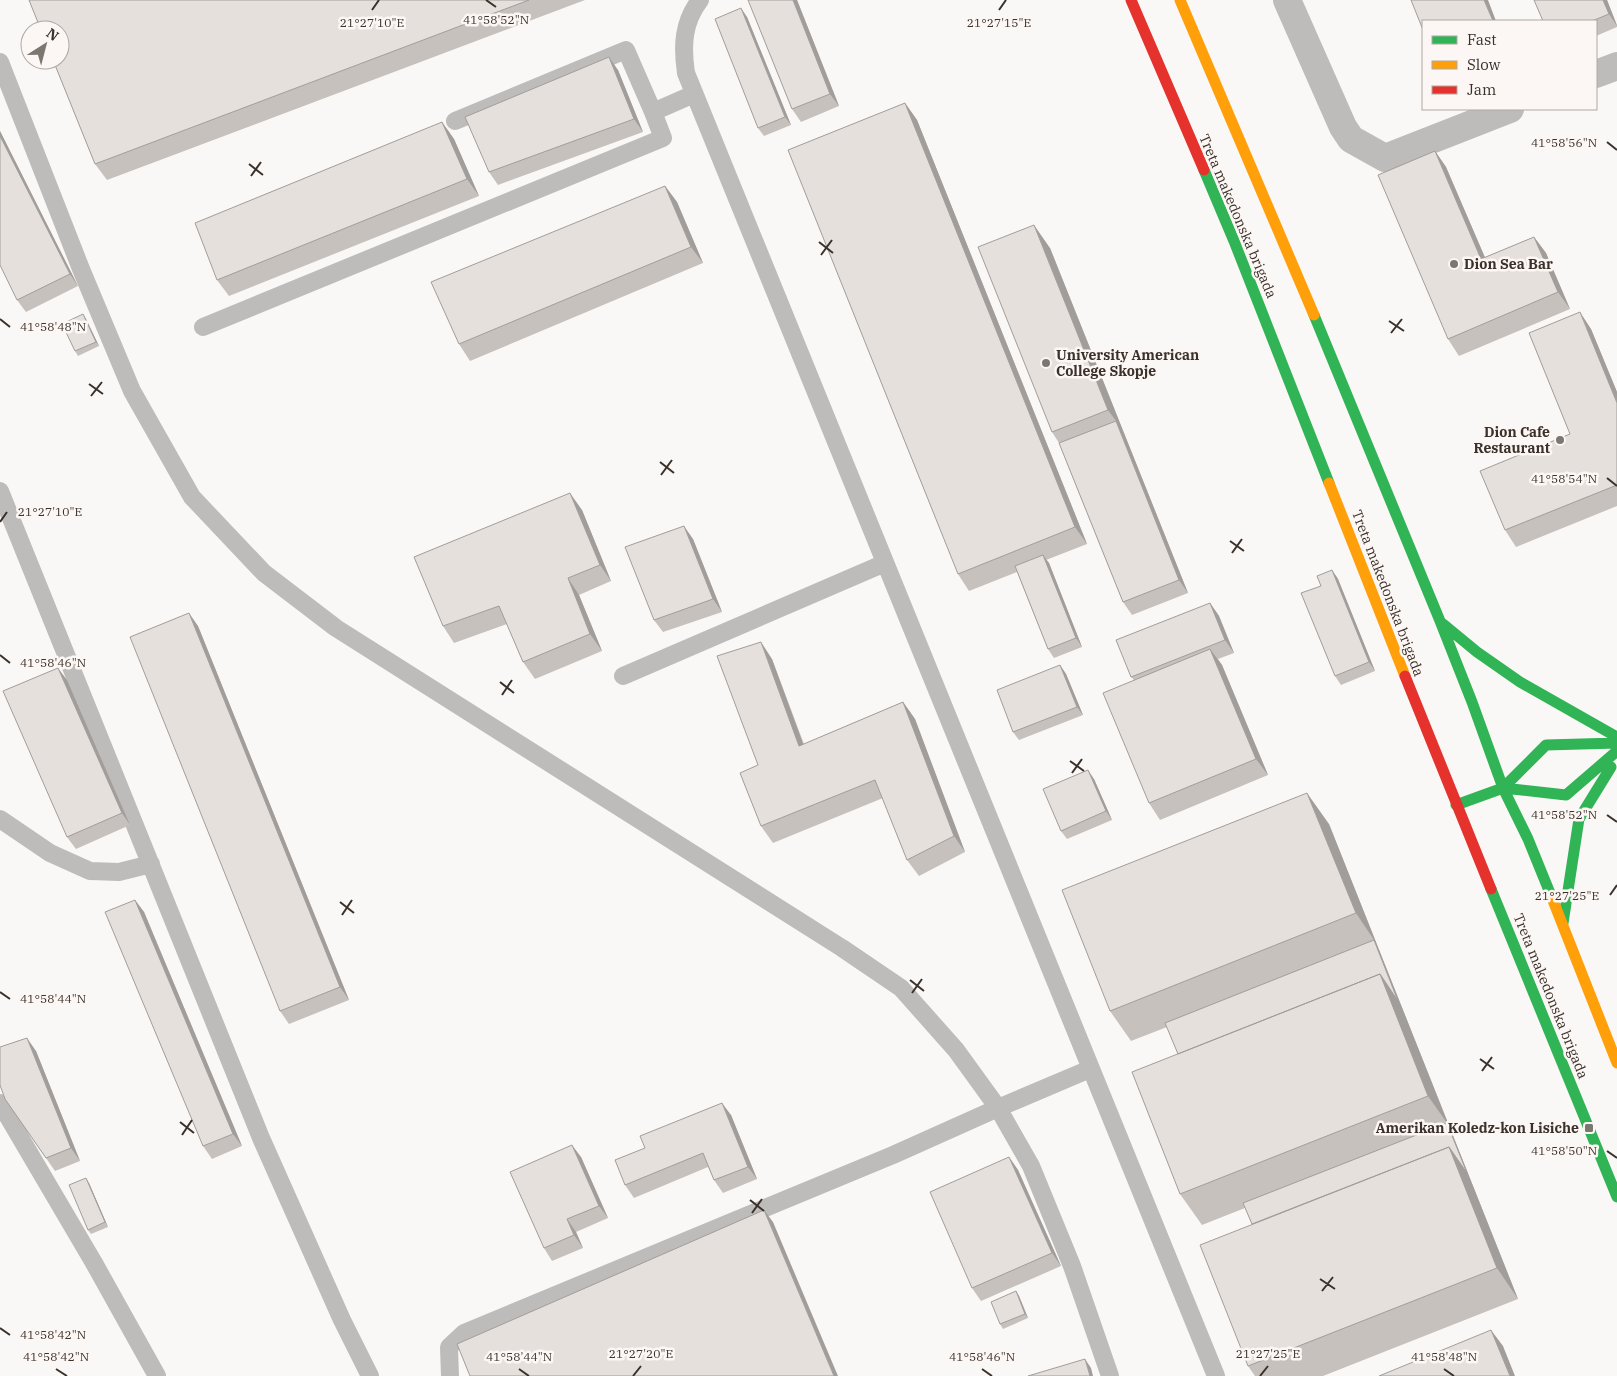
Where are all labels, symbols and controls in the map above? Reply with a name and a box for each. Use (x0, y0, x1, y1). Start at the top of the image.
text: 41°58'52"N (463, 12, 529, 27)
text: 21°27'10"E (340, 15, 404, 30)
text: 21°27'15"E (967, 15, 1031, 30)
north arrow (20, 20, 70, 70)
legend (1422, 20, 1597, 110)
text: N (43, 24, 62, 45)
text: Fast (1467, 30, 1497, 49)
text: Slow (1467, 55, 1501, 74)
text: Jam (1467, 80, 1496, 99)
street label: Treta makedonska brigada (1195, 131, 1281, 301)
text: 41°58'56"N (1531, 135, 1597, 150)
place label: Dion Sea Bar (1464, 255, 1553, 273)
marker: Dion Sea Bar (1448, 258, 1460, 270)
text: 41°58'48"N (20, 319, 86, 334)
place label: University American College Skopje (1056, 346, 1199, 380)
marker: University American College Skopje (1040, 357, 1052, 369)
place label: Dion Cafe Restaurant (1473, 423, 1550, 457)
marker: Dion Cafe Restaurant (1554, 434, 1566, 446)
text: 41°58'54"N (1531, 471, 1597, 486)
text: 21°27'10"E (18, 504, 82, 519)
street label: Treta makedonska brigada (1348, 507, 1428, 679)
text: 41°58'46"N (20, 655, 86, 670)
text: 41°58'52"N (1531, 807, 1597, 822)
text: 21°27'25"E (1535, 888, 1599, 903)
street label: Treta makedonska brigada (1510, 911, 1593, 1082)
text: 41°58'44"N (20, 991, 86, 1006)
place label: Amerikan Koledz-kon Lisiche (1376, 1119, 1579, 1137)
marker: Amerikan Koledz-kon Lisiche (1583, 1122, 1595, 1134)
text: 41°58'50"N (1531, 1143, 1597, 1158)
text: 41°58'42"N (20, 1327, 86, 1342)
text: 21°27'20"E (609, 1346, 673, 1361)
text: 21°27'25"E (1236, 1346, 1300, 1361)
text: 41°58'42"N (23, 1349, 89, 1364)
text: 41°58'44"N (486, 1349, 552, 1364)
text: 41°58'46"N (949, 1349, 1015, 1364)
text: 41°58'48"N (1411, 1349, 1477, 1364)

